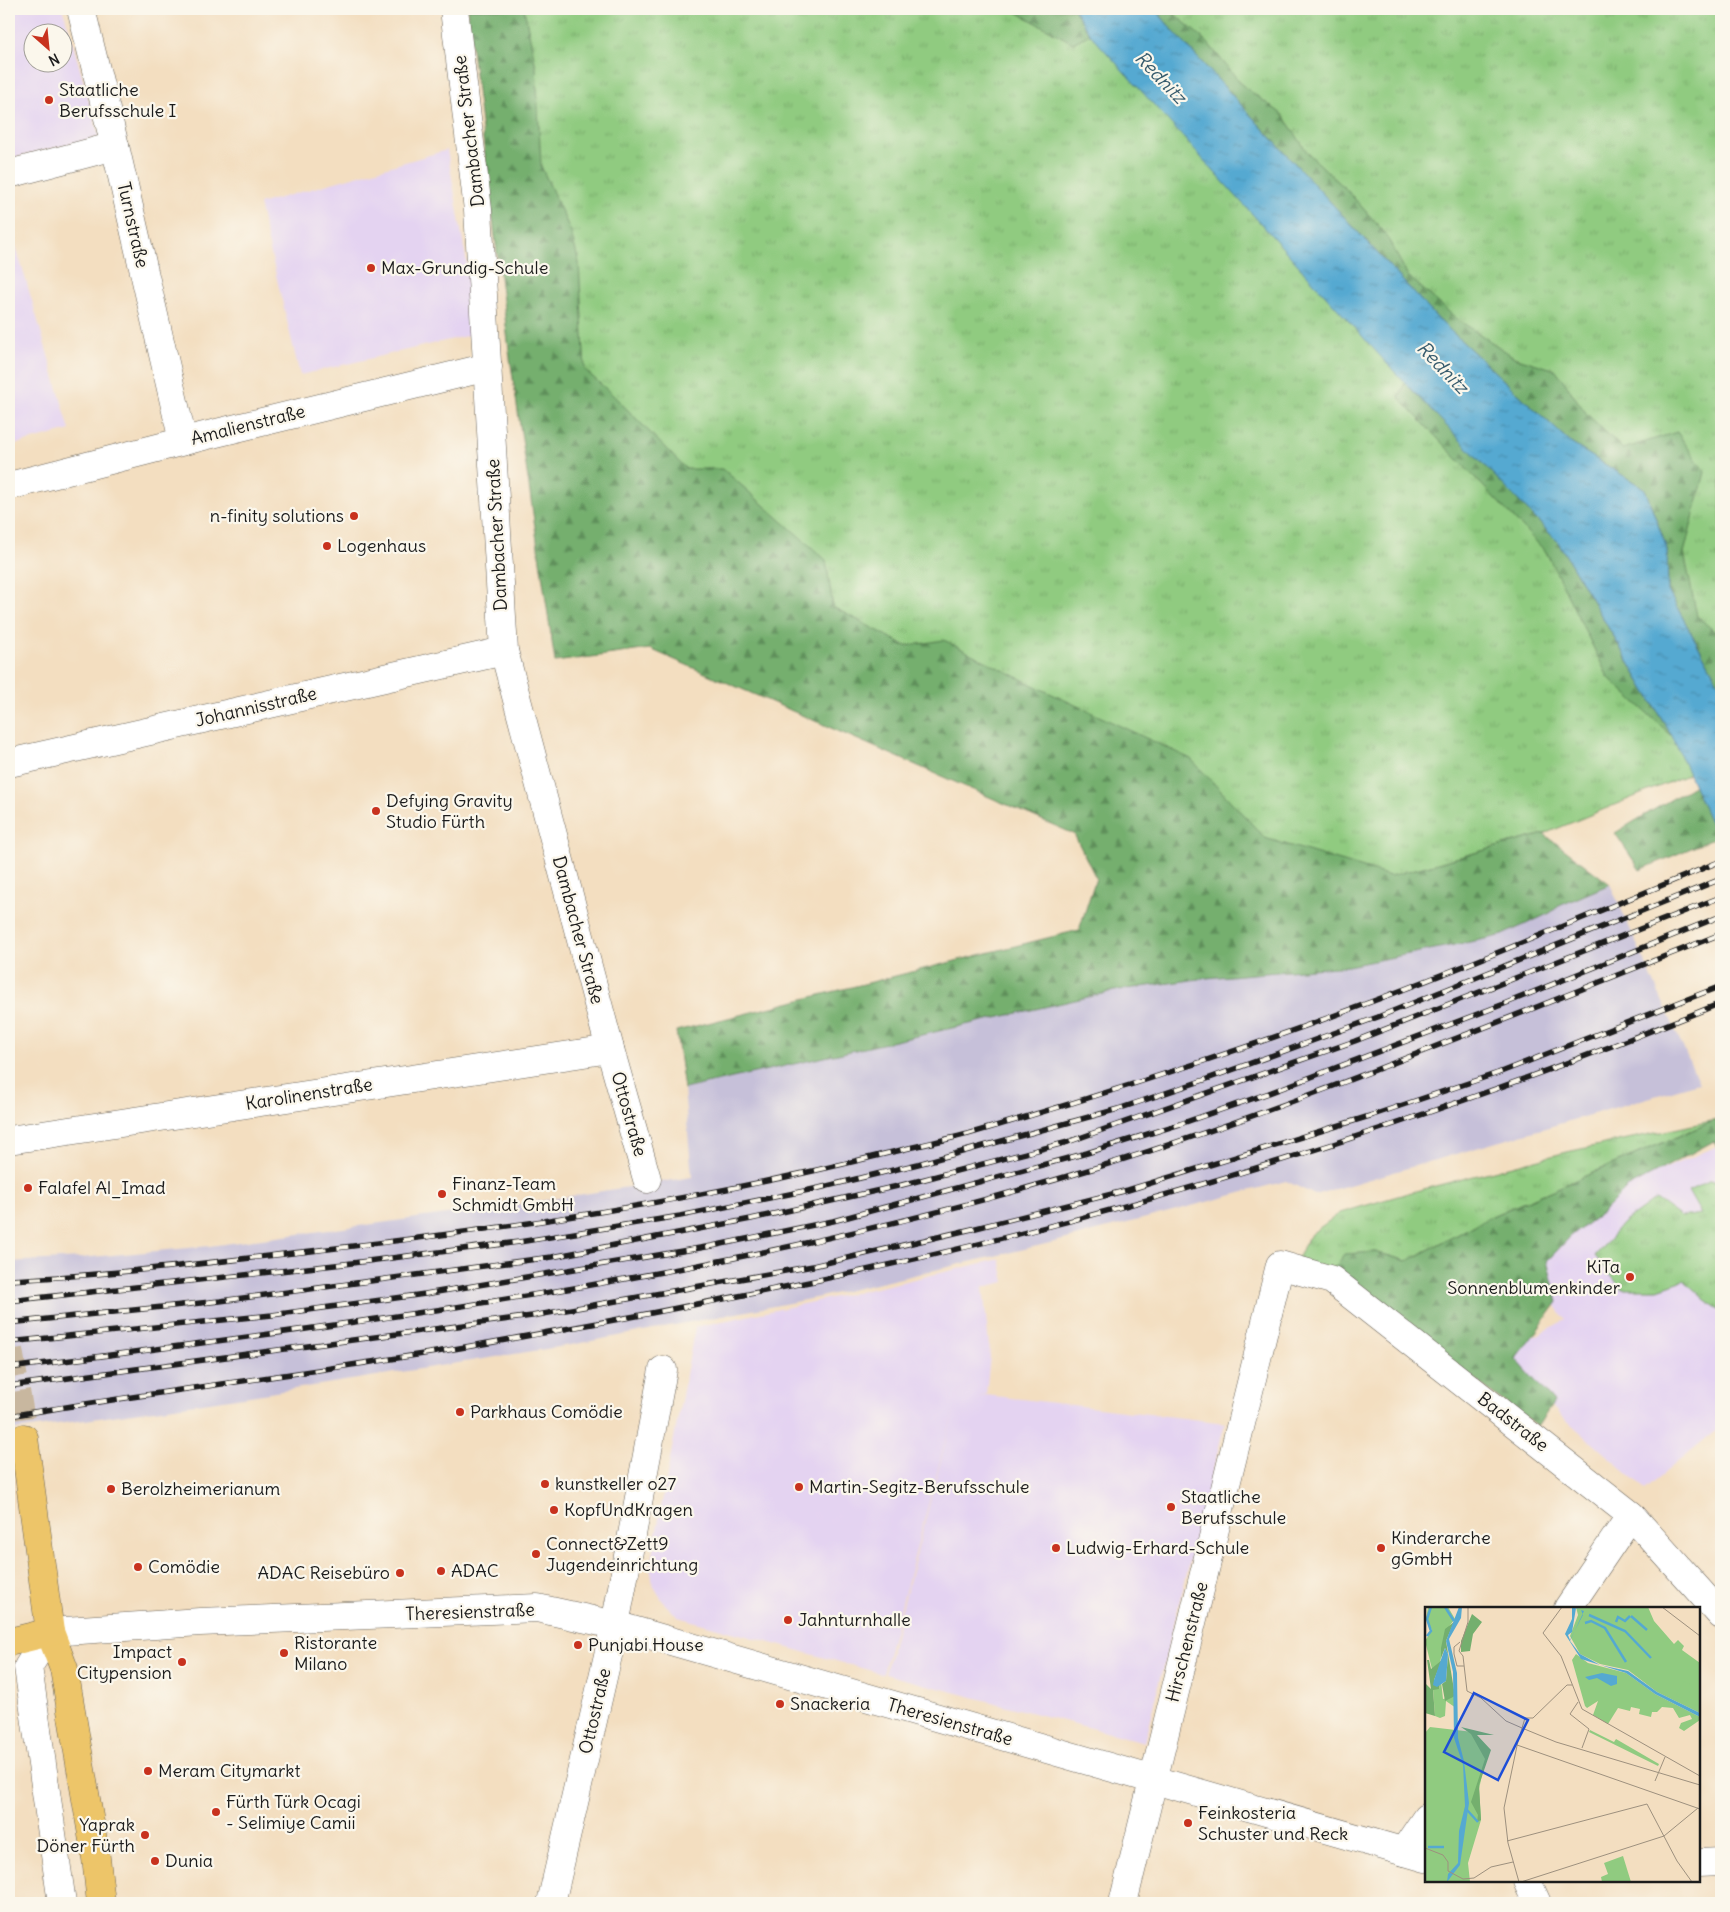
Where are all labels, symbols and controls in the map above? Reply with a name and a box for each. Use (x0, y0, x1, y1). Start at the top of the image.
north arrow (22, 22, 72, 72)
water label: Rednitz (1130, 46, 1193, 110)
text: N (46, 49, 62, 70)
street label: Dambacher Straße (448, 54, 489, 208)
place label: Staatliche Berufsschule I (59, 78, 177, 122)
marker: Staatliche Berufsschule I (43, 94, 55, 106)
street label: Turnstraße (112, 180, 155, 270)
place label: Max-Grundig-Schule (381, 256, 548, 279)
marker: Max-Grundig-Schule (365, 262, 377, 274)
water label: Rednitz (1412, 336, 1475, 400)
street label: Amalienstraße (188, 399, 307, 450)
street label: Dambacher Straße (481, 458, 512, 612)
place label: n-finity solutions (210, 504, 344, 527)
marker: n-finity solutions (348, 510, 360, 522)
place label: Logenhaus (337, 534, 426, 557)
marker: Logenhaus (321, 540, 333, 552)
street label: Johannisstraße (193, 681, 319, 732)
place label: Defying Gravity Studio Fürth (386, 789, 513, 833)
marker: Defying Gravity Studio Fürth (370, 805, 382, 817)
street label: Dambacher Straße (548, 853, 609, 1007)
street label: Ottostraße (606, 1069, 653, 1159)
street label: Karolinenstraße (244, 1072, 374, 1115)
place label: Finanz-Team Schmidt GmbH (452, 1172, 574, 1216)
place label: Falafel Al_Imad (38, 1176, 166, 1199)
marker: Falafel Al_Imad (22, 1182, 34, 1194)
marker: Finanz-Team Schmidt GmbH (436, 1188, 448, 1200)
place label: KiTa Sonnenblumenkinder (1447, 1255, 1621, 1299)
marker: KiTa Sonnenblumenkinder (1624, 1271, 1636, 1283)
street label: Badstraße (1473, 1387, 1553, 1456)
place label: Parkhaus Comödie (470, 1400, 623, 1423)
marker: Parkhaus Comödie (454, 1406, 466, 1418)
place label: kunstkeller o27 (555, 1472, 676, 1495)
place label: Martin-Segitz-Berufsschule (809, 1475, 1029, 1498)
place label: Berolzheimerianum (121, 1477, 281, 1500)
marker: kunstkeller o27 (539, 1478, 551, 1490)
marker: Martin-Segitz-Berufsschule (793, 1481, 805, 1493)
marker: Berolzheimerianum (105, 1483, 117, 1495)
place label: Staatliche Berufsschule (1181, 1485, 1286, 1529)
place label: KopfUndKragen (564, 1498, 693, 1521)
marker: Staatliche Berufsschule (1165, 1501, 1177, 1513)
marker: KopfUndKragen (548, 1504, 560, 1516)
place label: Kinderarche gGmbH (1391, 1526, 1491, 1570)
place label: Connect&Zett9 Jugendeinrichtung (546, 1532, 698, 1576)
place label: Ludwig-Erhard-Schule (1066, 1536, 1249, 1559)
marker: Ludwig-Erhard-Schule (1050, 1542, 1062, 1554)
marker: Kinderarche gGmbH (1375, 1542, 1387, 1554)
marker: Connect&Zett9 Jugendeinrichtung (530, 1548, 542, 1560)
place label: Comödie (148, 1555, 220, 1578)
place label: ADAC (451, 1559, 499, 1582)
marker: Comödie (132, 1561, 144, 1573)
place label: ADAC Reisebüro (258, 1561, 390, 1584)
marker: ADAC (435, 1565, 447, 1577)
marker: ADAC Reisebüro (394, 1567, 406, 1579)
street label: Hirschenstraße (1160, 1579, 1213, 1705)
street label: Theresienstraße (405, 1598, 535, 1625)
inset map (1425, 1607, 1700, 1882)
place label: Jahnturnhalle (798, 1608, 911, 1631)
marker: Jahnturnhalle (782, 1614, 794, 1626)
place label: Ristorante Milano (294, 1631, 377, 1675)
place label: Punjabi House (588, 1633, 704, 1656)
marker: Punjabi House (572, 1639, 584, 1651)
place label: Impact Citypension (77, 1640, 172, 1684)
marker: Ristorante Milano (278, 1647, 290, 1659)
marker: Impact Citypension (176, 1656, 188, 1668)
street label: Ottostraße (573, 1666, 616, 1756)
place label: Snackeria (790, 1692, 870, 1715)
street label: Theresienstraße (885, 1693, 1016, 1750)
marker: Snackeria (774, 1698, 786, 1710)
place label: Meram Citymarkt (158, 1759, 301, 1782)
marker: Meram Citymarkt (142, 1765, 154, 1777)
place label: Fürth Türk Ocagi - Selimiye Camii (226, 1790, 361, 1834)
place label: Feinkosteria Schuster und Reck (1198, 1801, 1348, 1845)
marker: Fürth Türk Ocagi - Selimiye Camii (210, 1806, 222, 1818)
place label: Yaprak Döner Fürth (37, 1813, 135, 1857)
marker: Feinkosteria Schuster und Reck (1182, 1817, 1194, 1829)
marker: Yaprak Döner Fürth (139, 1829, 151, 1841)
place label: Dunia (165, 1849, 213, 1872)
marker: Dunia (149, 1855, 161, 1867)

